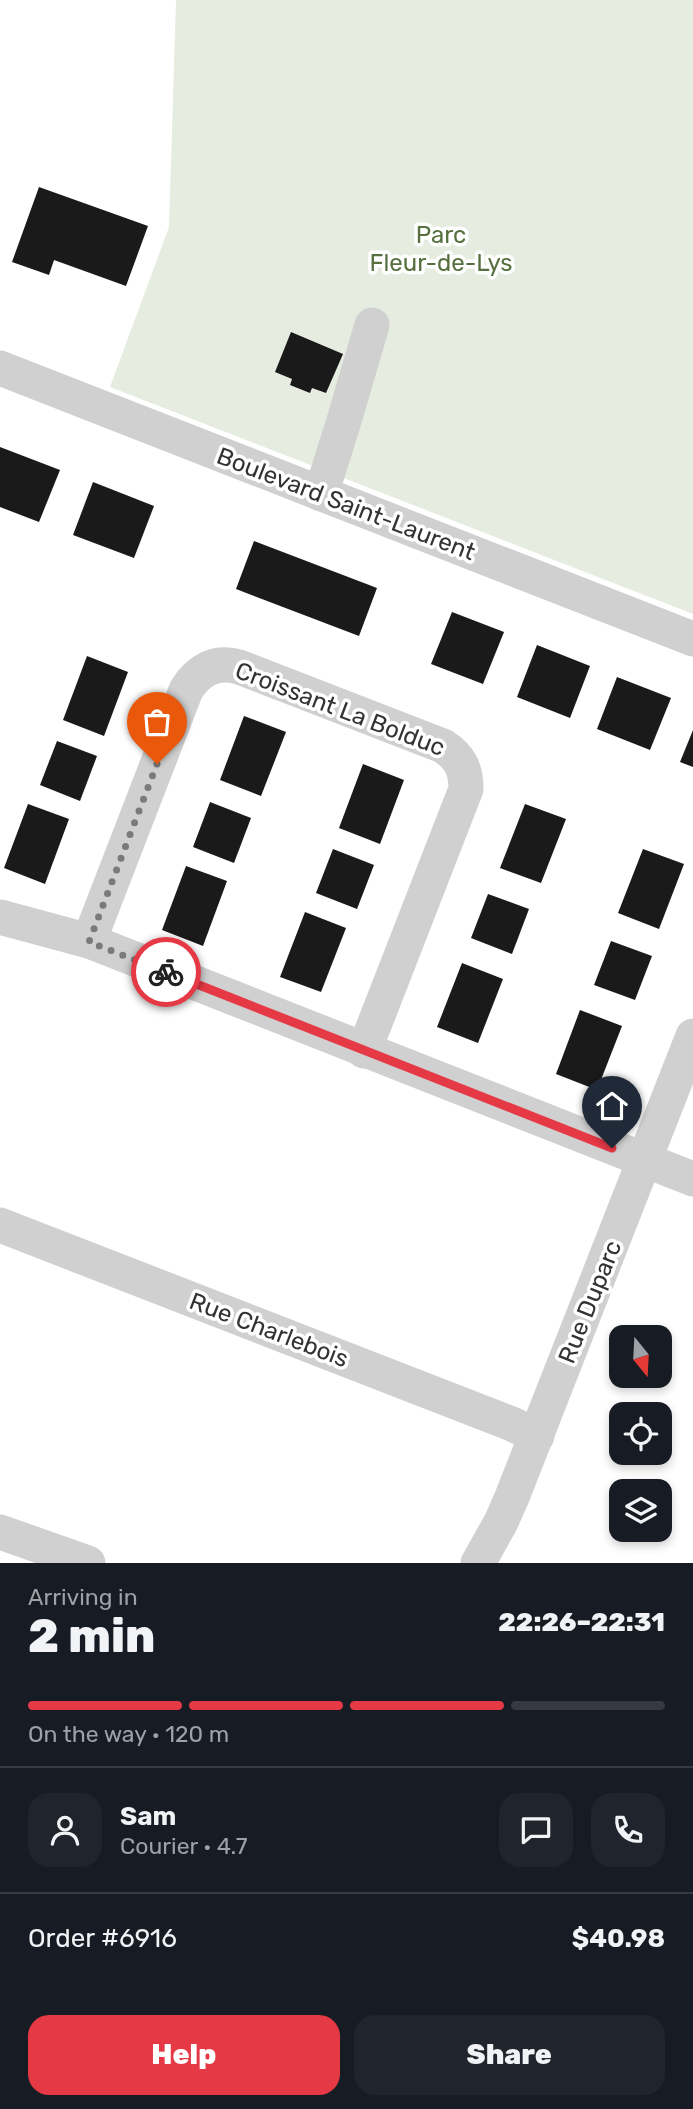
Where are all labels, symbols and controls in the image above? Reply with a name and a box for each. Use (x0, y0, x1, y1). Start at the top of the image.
park label: Parc Fleur-de-Lys (370, 221, 513, 277)
street label: Boulevard Saint-Laurent (213, 442, 479, 566)
street label: Croissant La Bolduc (231, 656, 449, 762)
pin (127, 692, 187, 764)
icon: bag (138, 703, 176, 741)
courier (131, 937, 201, 1007)
icon: bike (147, 953, 185, 991)
pin (582, 1076, 642, 1148)
icon: home (593, 1087, 631, 1125)
street label: Rue Duparc (553, 1236, 627, 1368)
street label: Rue Charlebois (186, 1287, 352, 1373)
north arrow (609, 1325, 672, 1388)
map controls (609, 1325, 672, 1542)
button: locate (609, 1402, 672, 1465)
button: layers (609, 1479, 672, 1542)
text: Arriving in (28, 1583, 138, 1611)
text: 22:26–22:31 (498, 1607, 665, 1638)
text: 2 min (28, 1609, 155, 1664)
text: On the way · 120 m (28, 1720, 229, 1748)
button: person (28, 1793, 102, 1867)
button: chat (499, 1793, 573, 1867)
button: phone (591, 1793, 665, 1867)
text: Sam (120, 1801, 176, 1832)
text: Courier · 4.7 (120, 1832, 247, 1860)
text: Order #6916 (28, 1923, 177, 1954)
text: $40.98 (572, 1923, 665, 1954)
button: Help (28, 2015, 340, 2095)
button: Share (354, 2015, 665, 2095)

